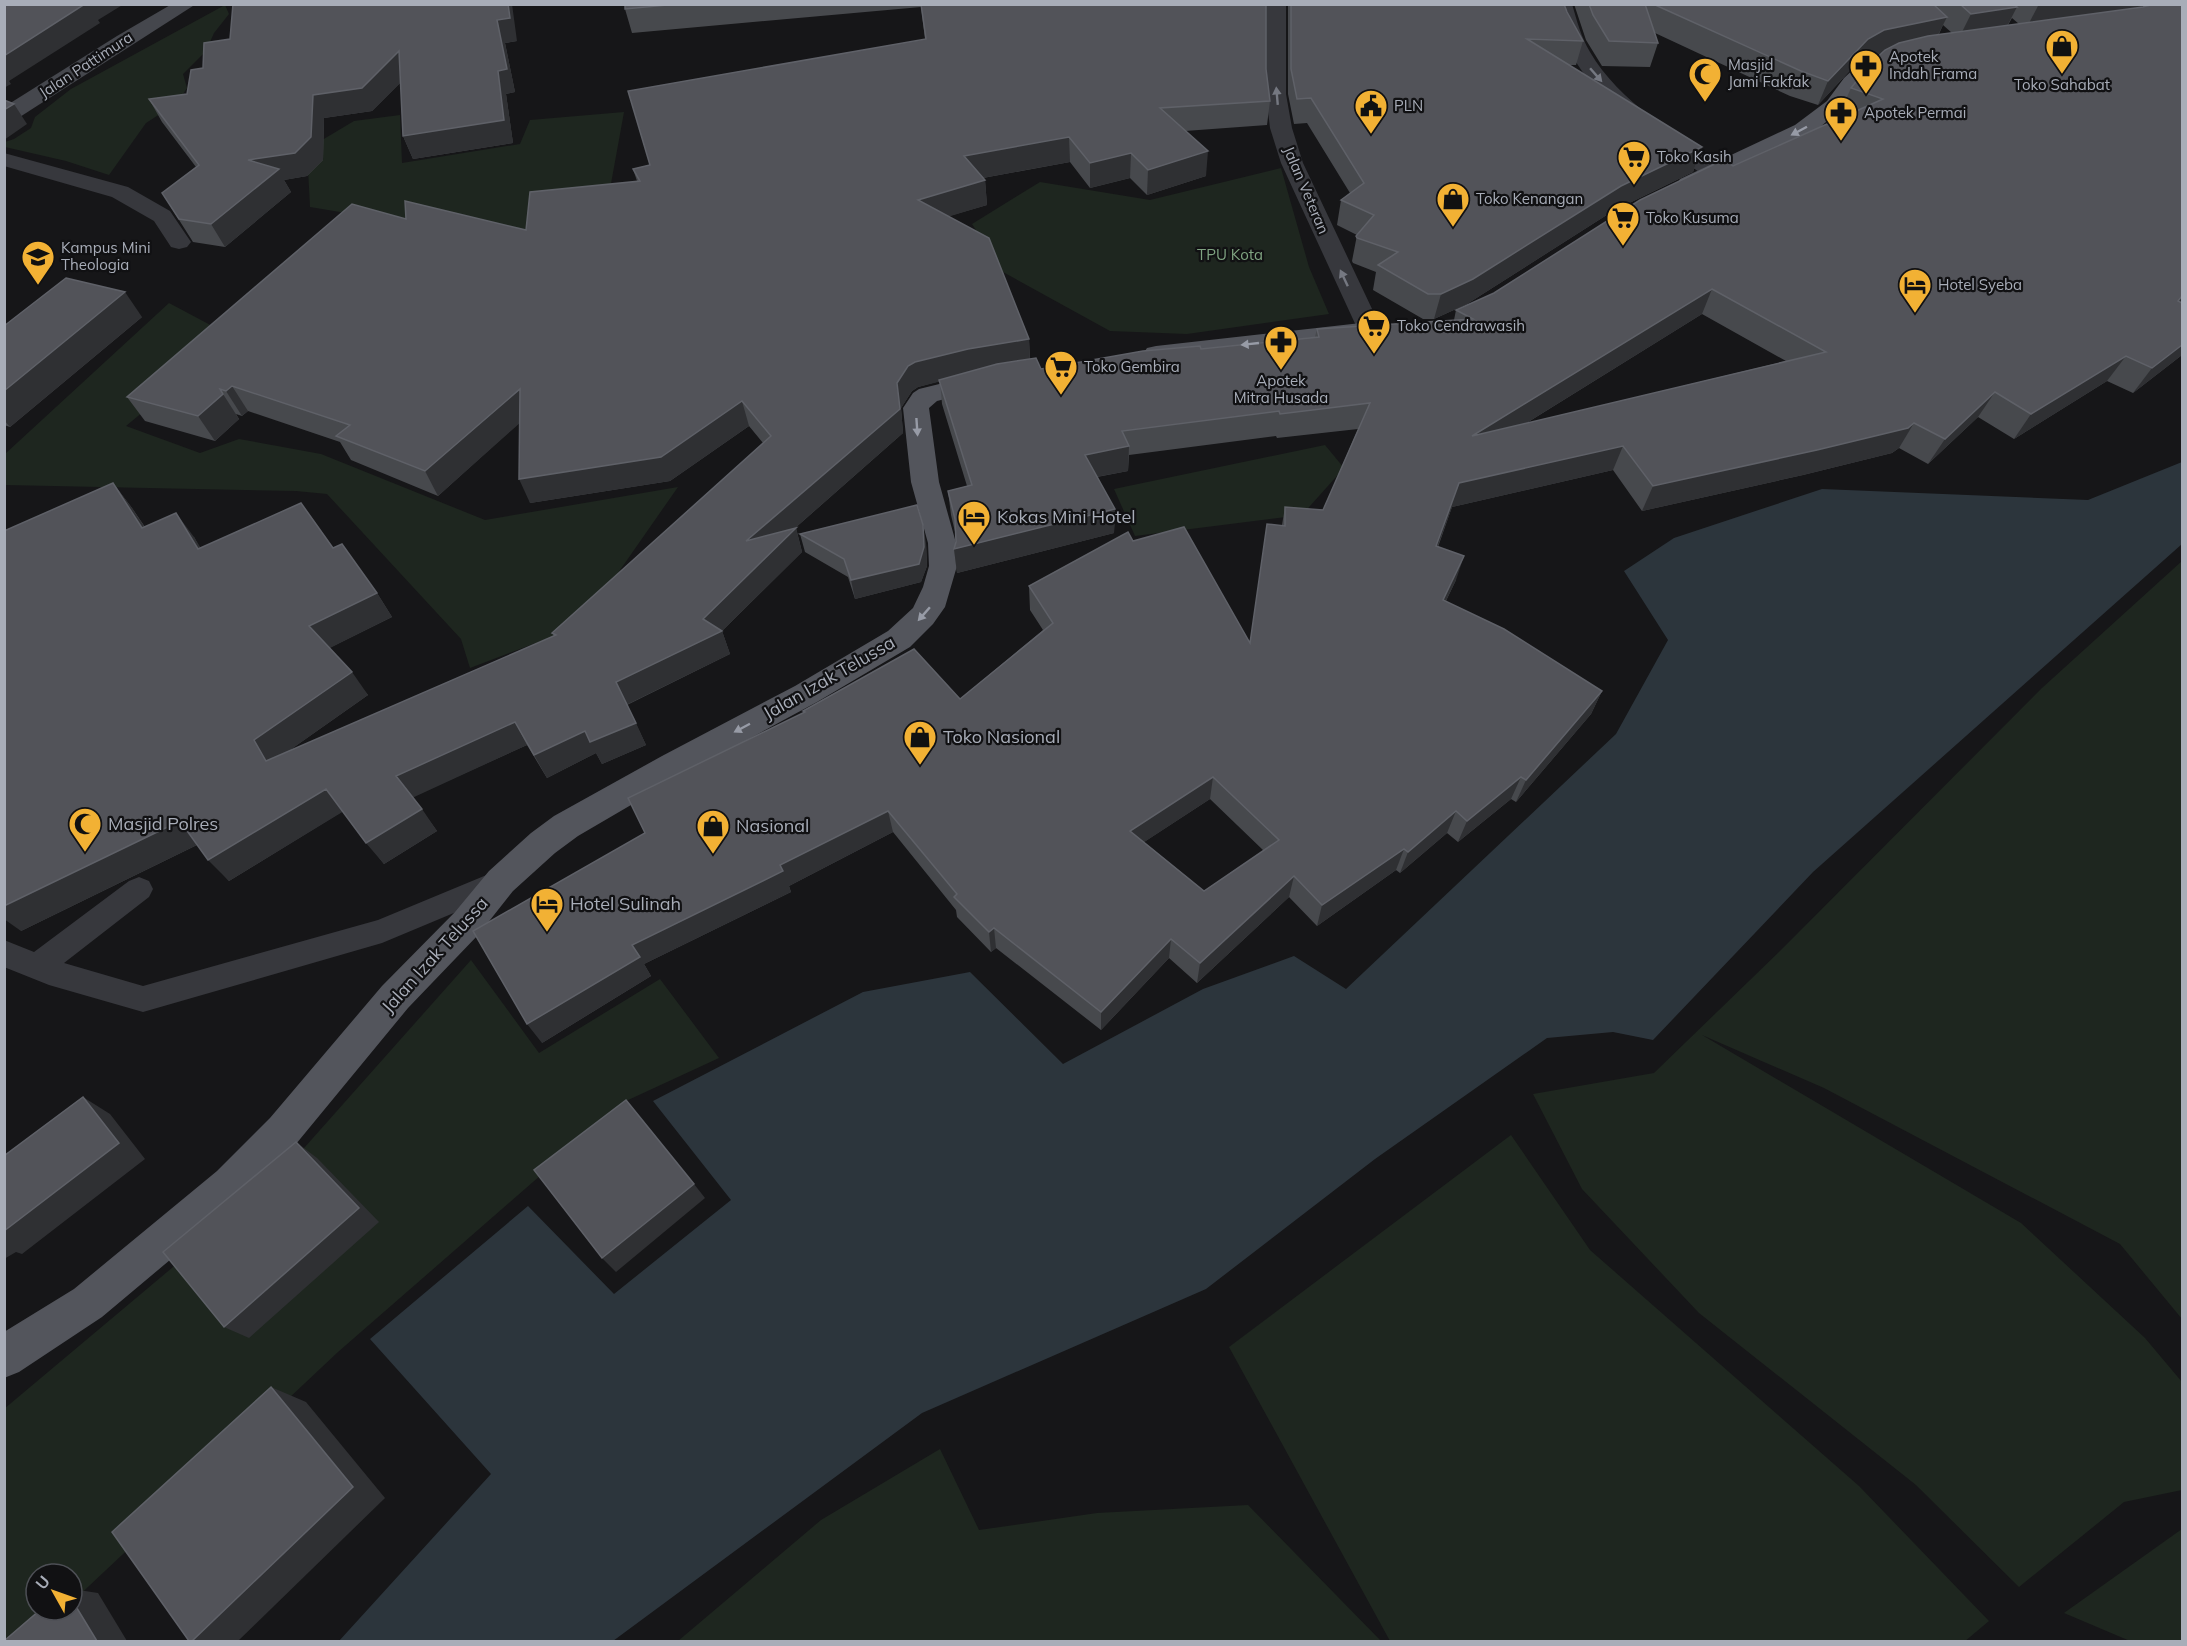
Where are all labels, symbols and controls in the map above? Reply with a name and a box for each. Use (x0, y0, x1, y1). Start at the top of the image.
street label: Jalan Pattimura (35, 27, 136, 102)
shop icon: Toko Sahabat (2044, 28, 2080, 75)
place label: Apotek Indah Frama (1889, 47, 1977, 83)
pharmacy icon: Apotek Indah Frama (1848, 48, 1884, 95)
place label: Masjid Jami Fakfak (1728, 55, 1809, 91)
mosque icon: Masjid Jami Fakfak (1687, 56, 1723, 103)
one-way arrow (1590, 67, 1603, 83)
place label: Toko Sahabat (2014, 75, 2110, 94)
one-way arrow (1272, 87, 1282, 106)
public building icon: PLN (1353, 88, 1389, 135)
pharmacy icon: Apotek Permai (1823, 95, 1859, 142)
place label: PLN (1394, 96, 1423, 115)
place label: Apotek Permai (1864, 103, 1966, 122)
one-way arrow (1790, 126, 1807, 136)
supermarket icon: Toko Kasih (1616, 139, 1652, 186)
street label: Jalan Veteran (1279, 143, 1333, 237)
place label: Toko Kasih (1657, 147, 1732, 166)
shop icon: Toko Kenangan (1435, 181, 1471, 228)
place label: Toko Kenangan (1476, 189, 1583, 208)
supermarket icon: Toko Kusuma (1605, 200, 1641, 247)
place label: Toko Kusuma (1646, 208, 1739, 227)
place label: Kampus Mini Theologia (61, 238, 151, 274)
school or university icon: Kampus Mini Theologia (20, 239, 56, 286)
park label: TPU Kota (1197, 245, 1263, 264)
hotel icon: Hotel Syeba (1897, 267, 1933, 314)
one-way arrow (1340, 270, 1349, 287)
place label: Hotel Syeba (1938, 275, 2022, 294)
supermarket icon: Toko Cendrawasih (1356, 308, 1392, 355)
place label: Toko Cendrawasih (1397, 316, 1525, 335)
pharmacy icon: Apotek Mitra Husada (1263, 324, 1299, 371)
one-way arrow (1240, 339, 1259, 348)
supermarket icon: Toko Gembira (1043, 349, 1079, 396)
place label: Toko Gembira (1084, 357, 1180, 376)
place label: Apotek Mitra Husada (1234, 371, 1328, 407)
one-way arrow (913, 417, 922, 436)
hotel icon: Kokas Mini Hotel (956, 499, 992, 546)
place label: Kokas Mini Hotel (997, 505, 1136, 528)
one-way arrow (917, 606, 930, 622)
street label: Jalan Izak Telussa (759, 631, 899, 725)
shop icon: Toko Nasional (902, 719, 938, 766)
one-way arrow (733, 723, 750, 733)
place label: Toko Nasional (943, 725, 1060, 748)
mosque icon: Masjid Polres (67, 806, 103, 853)
shop icon: Nasional (695, 808, 731, 855)
place label: Masjid Polres (108, 812, 218, 835)
place label: Nasional (736, 814, 809, 837)
hotel icon: Hotel Sulinah (529, 886, 565, 933)
street label: Jalan Izak Telussa (376, 892, 493, 1017)
place label: Hotel Sulinah (570, 892, 681, 915)
north arrow (24, 1562, 84, 1622)
text: U (31, 1571, 54, 1593)

